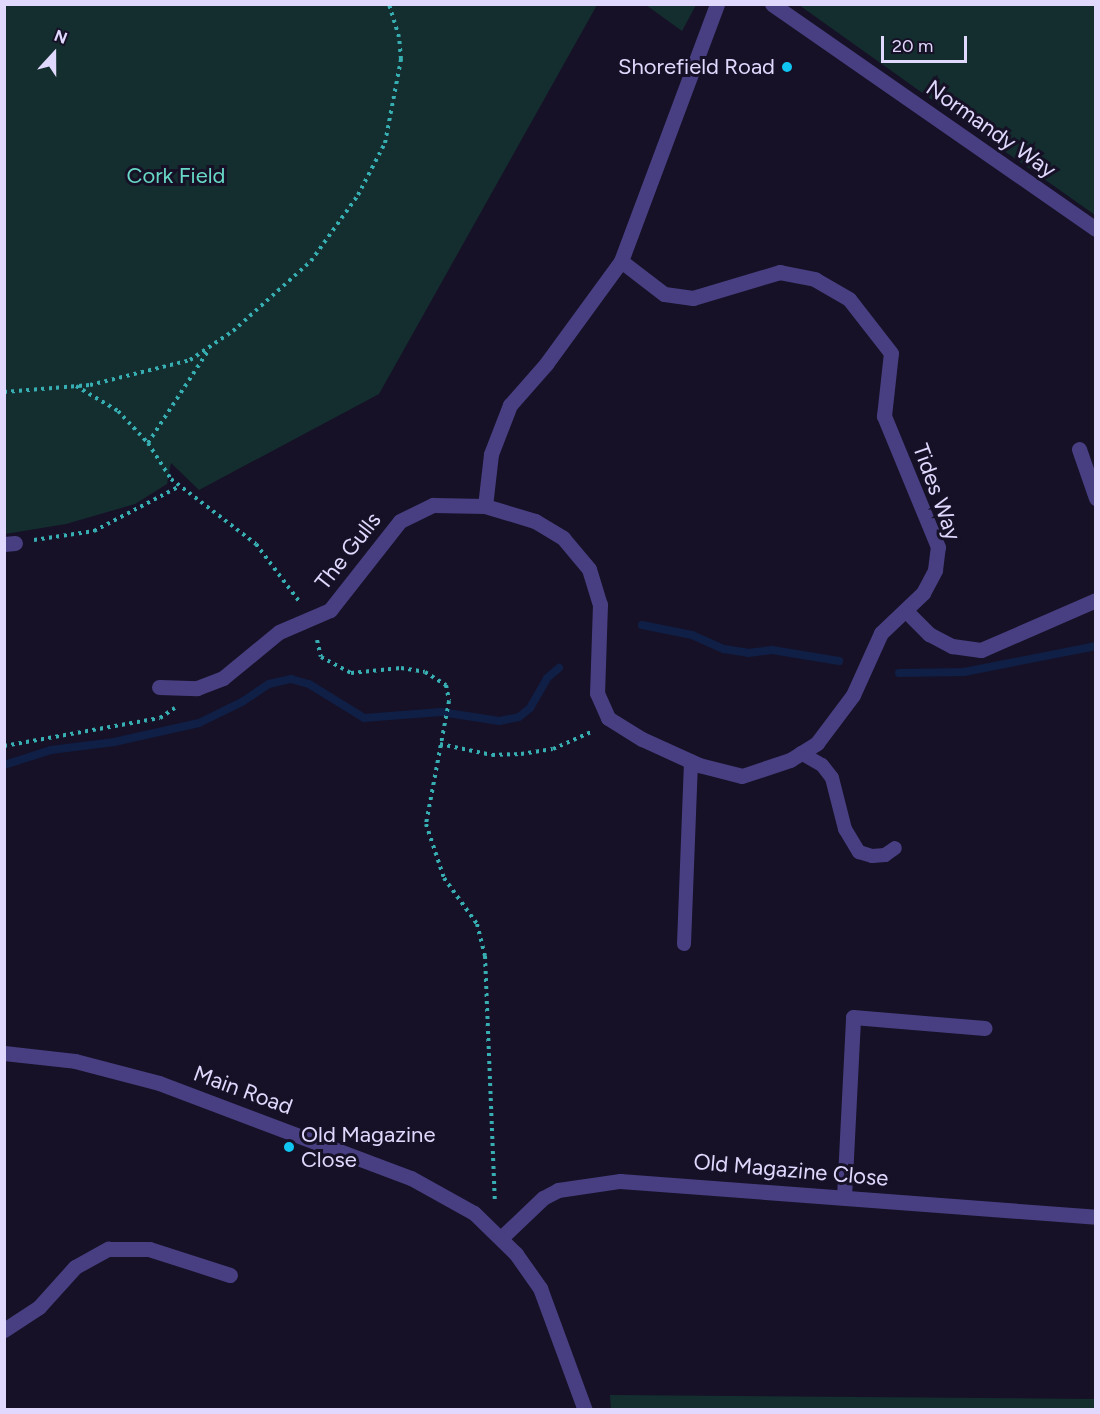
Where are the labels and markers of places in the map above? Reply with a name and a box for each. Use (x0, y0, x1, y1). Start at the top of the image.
place label: Shorefield Road (618, 54, 775, 80)
marker: Shorefield Road (780, 60, 794, 74)
place label: Old Magazine Close (301, 1121, 435, 1172)
marker: Old Magazine Close (282, 1140, 296, 1154)

